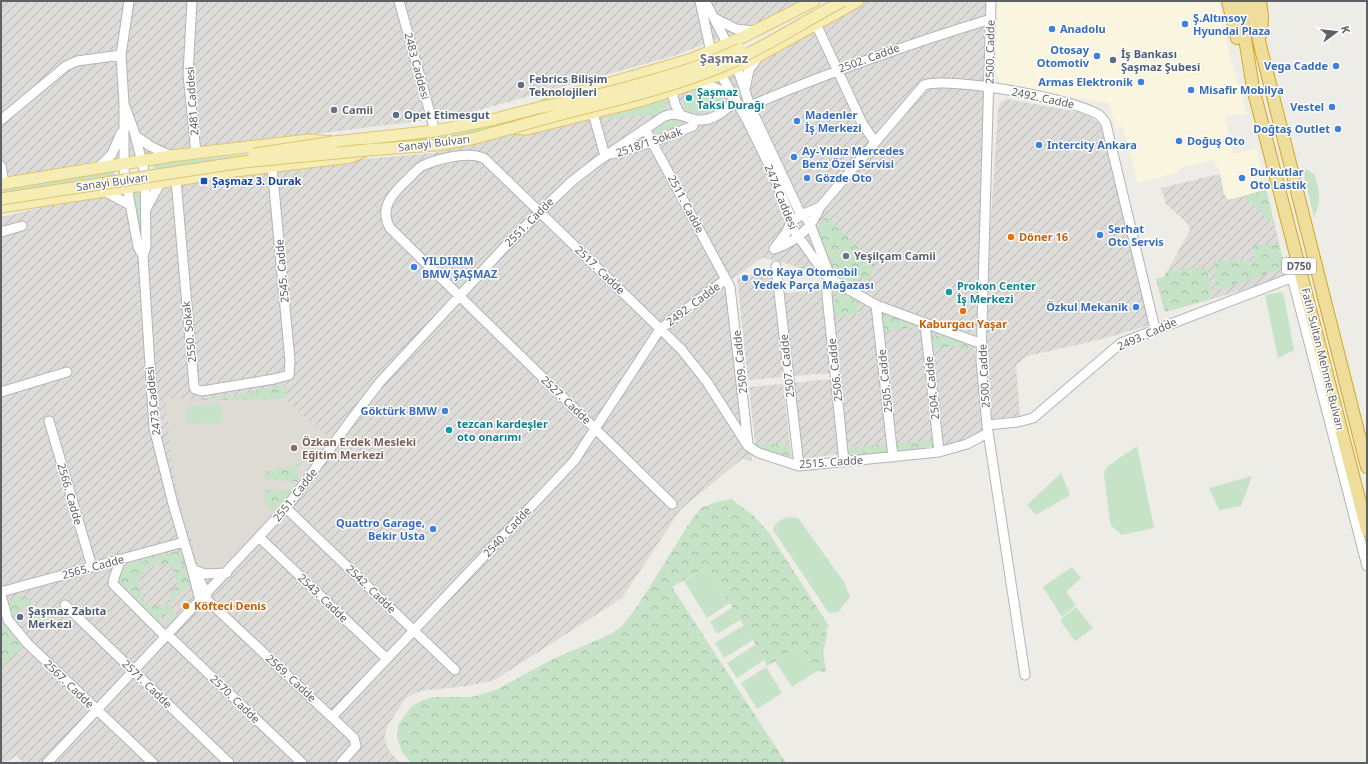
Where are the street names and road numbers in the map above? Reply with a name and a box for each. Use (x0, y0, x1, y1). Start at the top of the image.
street label: 2500. Cadde (981, 20, 998, 84)
street label: 2483 Caddesi (401, 31, 434, 101)
street label: 2502. Cadde (836, 40, 901, 75)
street label: 2481 Caddesi (182, 66, 201, 136)
street label: 2492. Cadde (1010, 84, 1076, 111)
street label: 2518/1 Sokak (614, 123, 684, 160)
street label: Sanayi Bulvarı (397, 131, 471, 154)
street label: 2474 Caddesi (762, 162, 801, 232)
street label: Sanayi Bulvarı (75, 169, 149, 194)
street label: 2511. Cadde (665, 172, 708, 235)
street label: 2551. Cadde (501, 194, 557, 250)
street label: 2545. Cadde (271, 239, 292, 303)
street label: 2517. Cadde (572, 242, 629, 297)
road number: D750 (1282, 258, 1316, 274)
street label: 2492. Cadde (663, 278, 723, 329)
street label: Fatih Sultan Mehmet Bulvarı (1299, 286, 1348, 432)
street label: 2550. Sokak (178, 301, 199, 363)
street label: 2493. Cadde (1115, 314, 1179, 353)
street label: 2509. Cadde (729, 330, 750, 395)
street label: 2507. Cadde (776, 334, 797, 399)
street label: 2506. Cadde (824, 338, 845, 403)
street label: 2500. Cadde (974, 344, 993, 408)
street label: 2505. Cadde (874, 349, 895, 414)
street label: 2504. Cadde (921, 356, 942, 421)
street label: 2473 Caddesi (141, 366, 164, 436)
street label: 2527. Cadde (538, 372, 595, 427)
street label: 2515. Cadde (799, 452, 863, 471)
street label: 2566. Cadde (54, 461, 86, 527)
street label: 2551. Cadde (269, 465, 320, 524)
street label: 2540. Cadde (479, 503, 534, 560)
street label: 2565. Cadde (60, 551, 126, 582)
street label: 2542. Cadde (343, 561, 400, 616)
street label: 2543. Cadde (295, 570, 352, 625)
street label: 2569. Cadde (263, 650, 320, 705)
street label: 2567. Cadde (41, 656, 98, 711)
street label: 2571. Cadde (119, 656, 176, 711)
street label: 2570. Cadde (207, 671, 264, 726)

